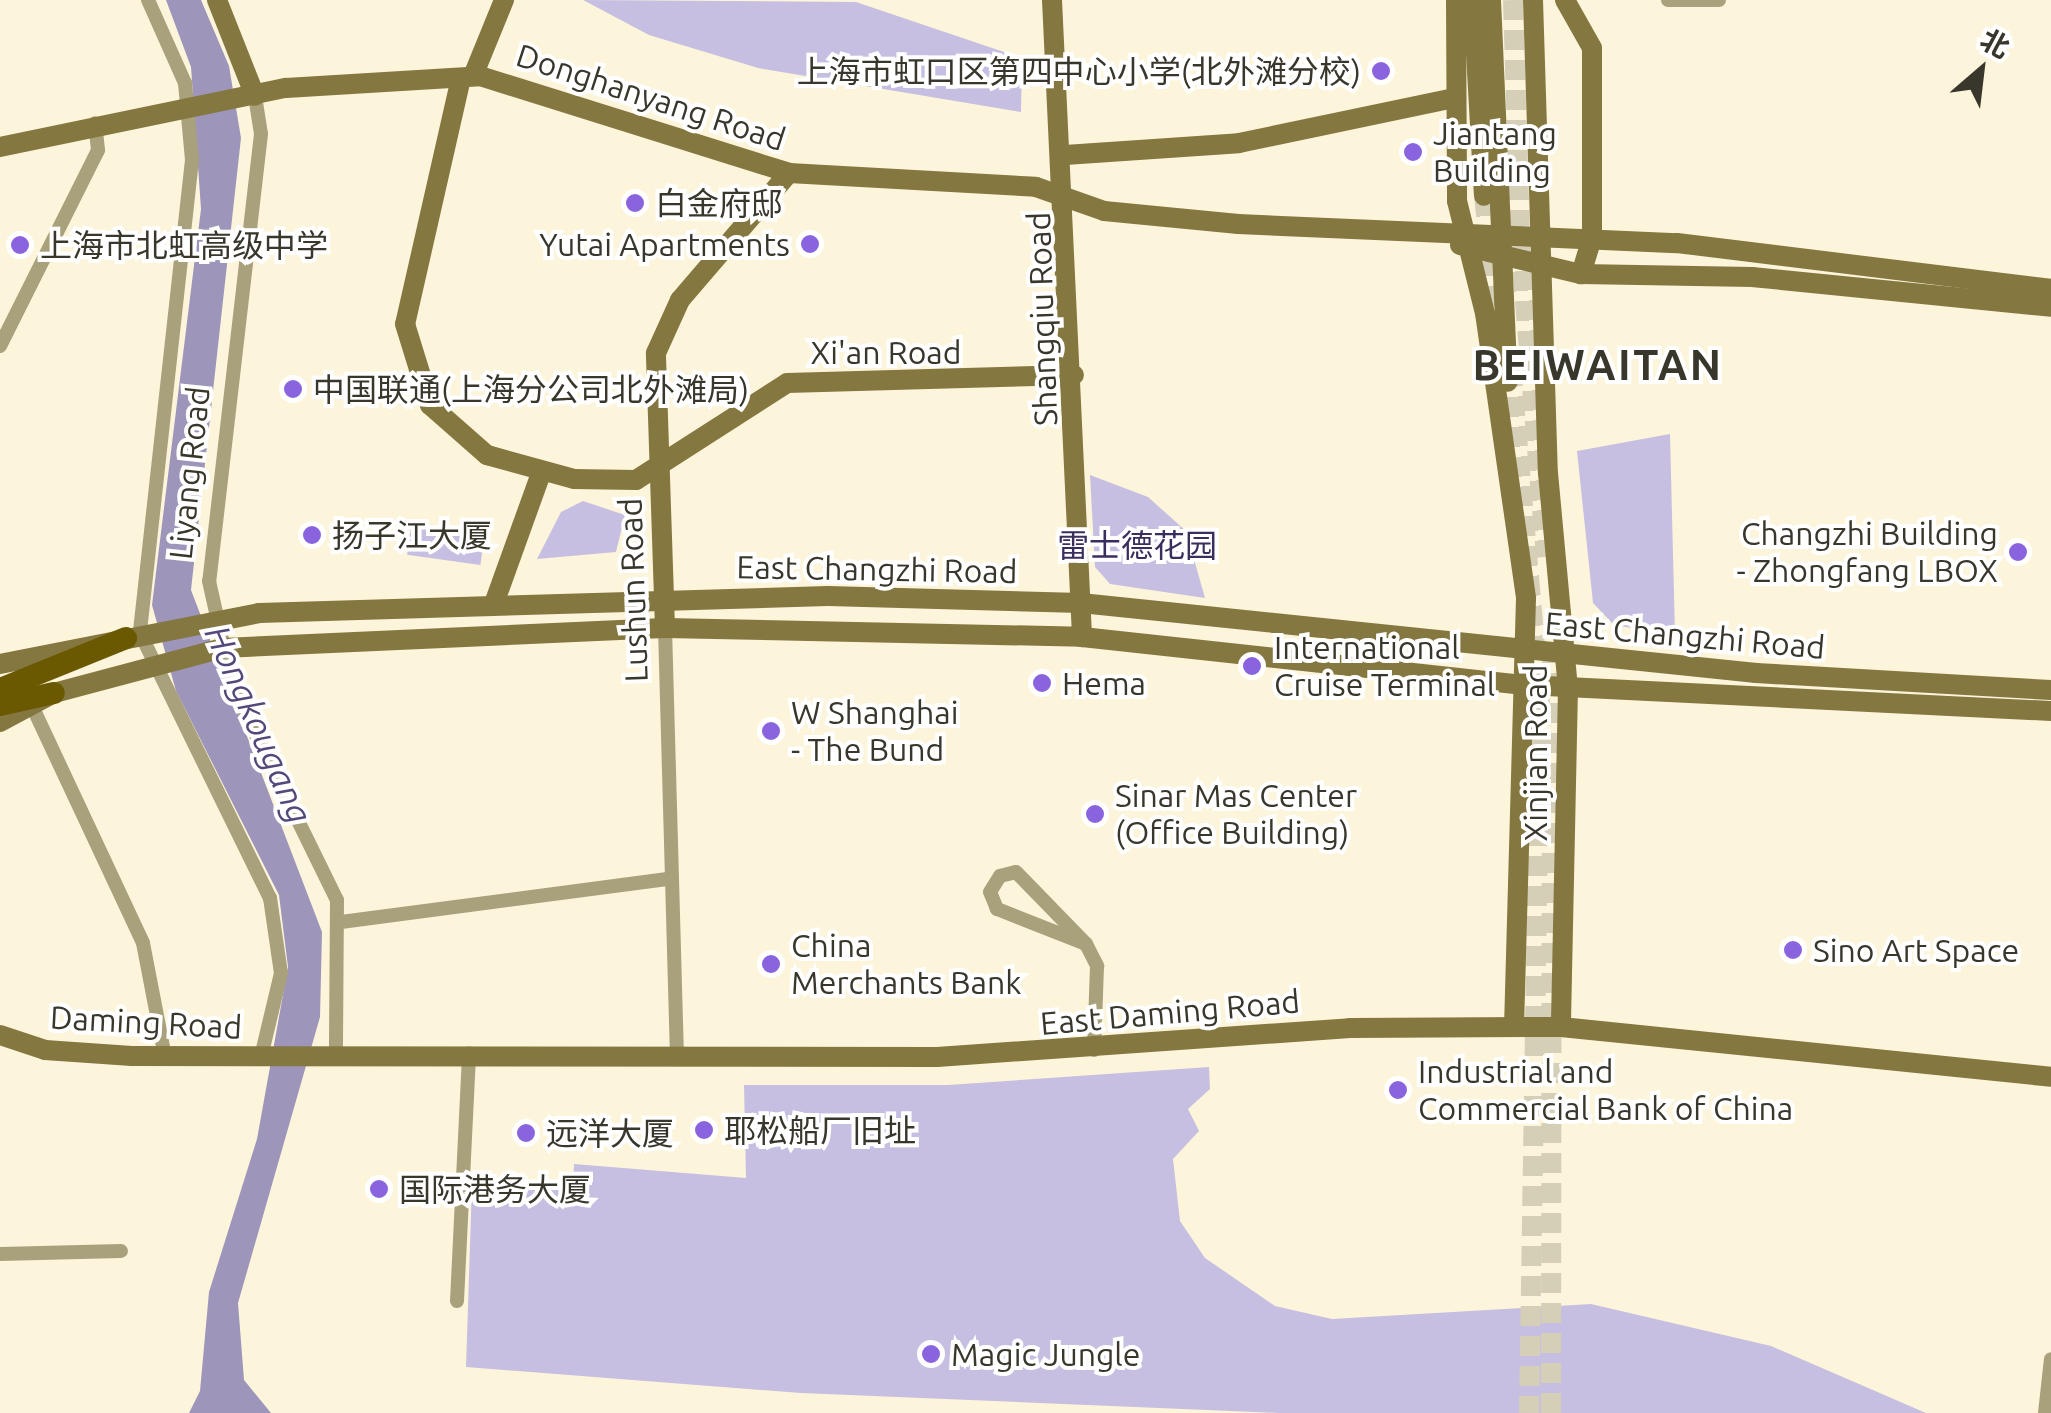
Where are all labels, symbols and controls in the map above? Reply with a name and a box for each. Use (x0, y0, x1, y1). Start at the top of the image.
north arrow (1931, 20, 2031, 120)
text: 北 (1976, 23, 2015, 63)
street label: Donghanyang Road (512, 35, 790, 159)
place label: 上海市虹口区第四中心小学(北外滩分校) (797, 52, 1361, 90)
marker: 上海市虹口区第四中心小学(北外滩分校) (1370, 60, 1392, 82)
place label: Jiantang Building (1433, 115, 1557, 190)
marker: Jiantang Building (1402, 141, 1424, 163)
place label: 白金府邸 (655, 184, 783, 222)
marker: 白金府邸 (624, 192, 646, 214)
street label: Shangqiu Road (1019, 211, 1065, 427)
place label: Yutai Apartments (539, 225, 790, 263)
place label: 上海市北虹高级中学 (40, 226, 328, 264)
marker: Yutai Apartments (799, 233, 821, 255)
marker: 上海市北虹高级中学 (9, 234, 31, 256)
street label: Xi'an Road (810, 333, 962, 371)
district label: BEIWAITAN (1472, 340, 1724, 390)
place label: 中国联通(上海分公司北外滩局) (313, 370, 749, 408)
marker: 中国联通(上海分公司北外滩局) (282, 378, 304, 400)
street label: Liyang Road (161, 385, 217, 561)
street label: Lushun Road (611, 497, 655, 683)
place label: Changzhi Building - Zhongfang LBOX (1736, 515, 1998, 590)
place label: 扬子江大厦 (332, 516, 492, 554)
marker: 扬子江大厦 (301, 524, 323, 546)
park label: 雷士德花园 (1057, 526, 1217, 564)
marker: Changzhi Building - Zhongfang LBOX (2007, 541, 2029, 563)
street label: East Changzhi Road (736, 547, 1018, 591)
street label: East Changzhi Road (1543, 604, 1827, 666)
water label: Hongkougang (197, 618, 321, 830)
place label: International Cruise Terminal (1274, 629, 1495, 704)
marker: International Cruise Terminal (1239, 653, 1265, 679)
place label: Hema (1062, 664, 1146, 702)
street label: Xinjian Road (1516, 664, 1554, 842)
marker: Hema (1031, 672, 1053, 694)
place label: W Shanghai - The Bund (791, 694, 959, 769)
marker: W Shanghai - The Bund (760, 720, 782, 742)
place label: Sinar Mas Center (Office Building) (1115, 777, 1357, 852)
marker: Sinar Mas Center (Office Building) (1084, 803, 1106, 825)
place label: China Merchants Bank (791, 927, 1021, 1002)
place label: Sino Art Space (1813, 931, 2019, 969)
marker: Sino Art Space (1782, 939, 1804, 961)
marker: China Merchants Bank (760, 953, 782, 975)
street label: East Daming Road (1039, 982, 1301, 1042)
street label: Daming Road (49, 998, 243, 1046)
place label: Industrial and Commercial Bank of China (1418, 1053, 1793, 1128)
marker: Industrial and Commercial Bank of China (1387, 1079, 1409, 1101)
place label: 耶松船厂旧址 (724, 1111, 916, 1149)
place label: 远洋大厦 (546, 1114, 674, 1152)
marker: 耶松船厂旧址 (693, 1119, 715, 1141)
marker: 远洋大厦 (515, 1122, 537, 1144)
place label: 国际港务大厦 (399, 1170, 591, 1208)
marker: 国际港务大厦 (368, 1178, 390, 1200)
place label: Magic Jungle (951, 1335, 1140, 1373)
marker: Magic Jungle (920, 1343, 942, 1365)

